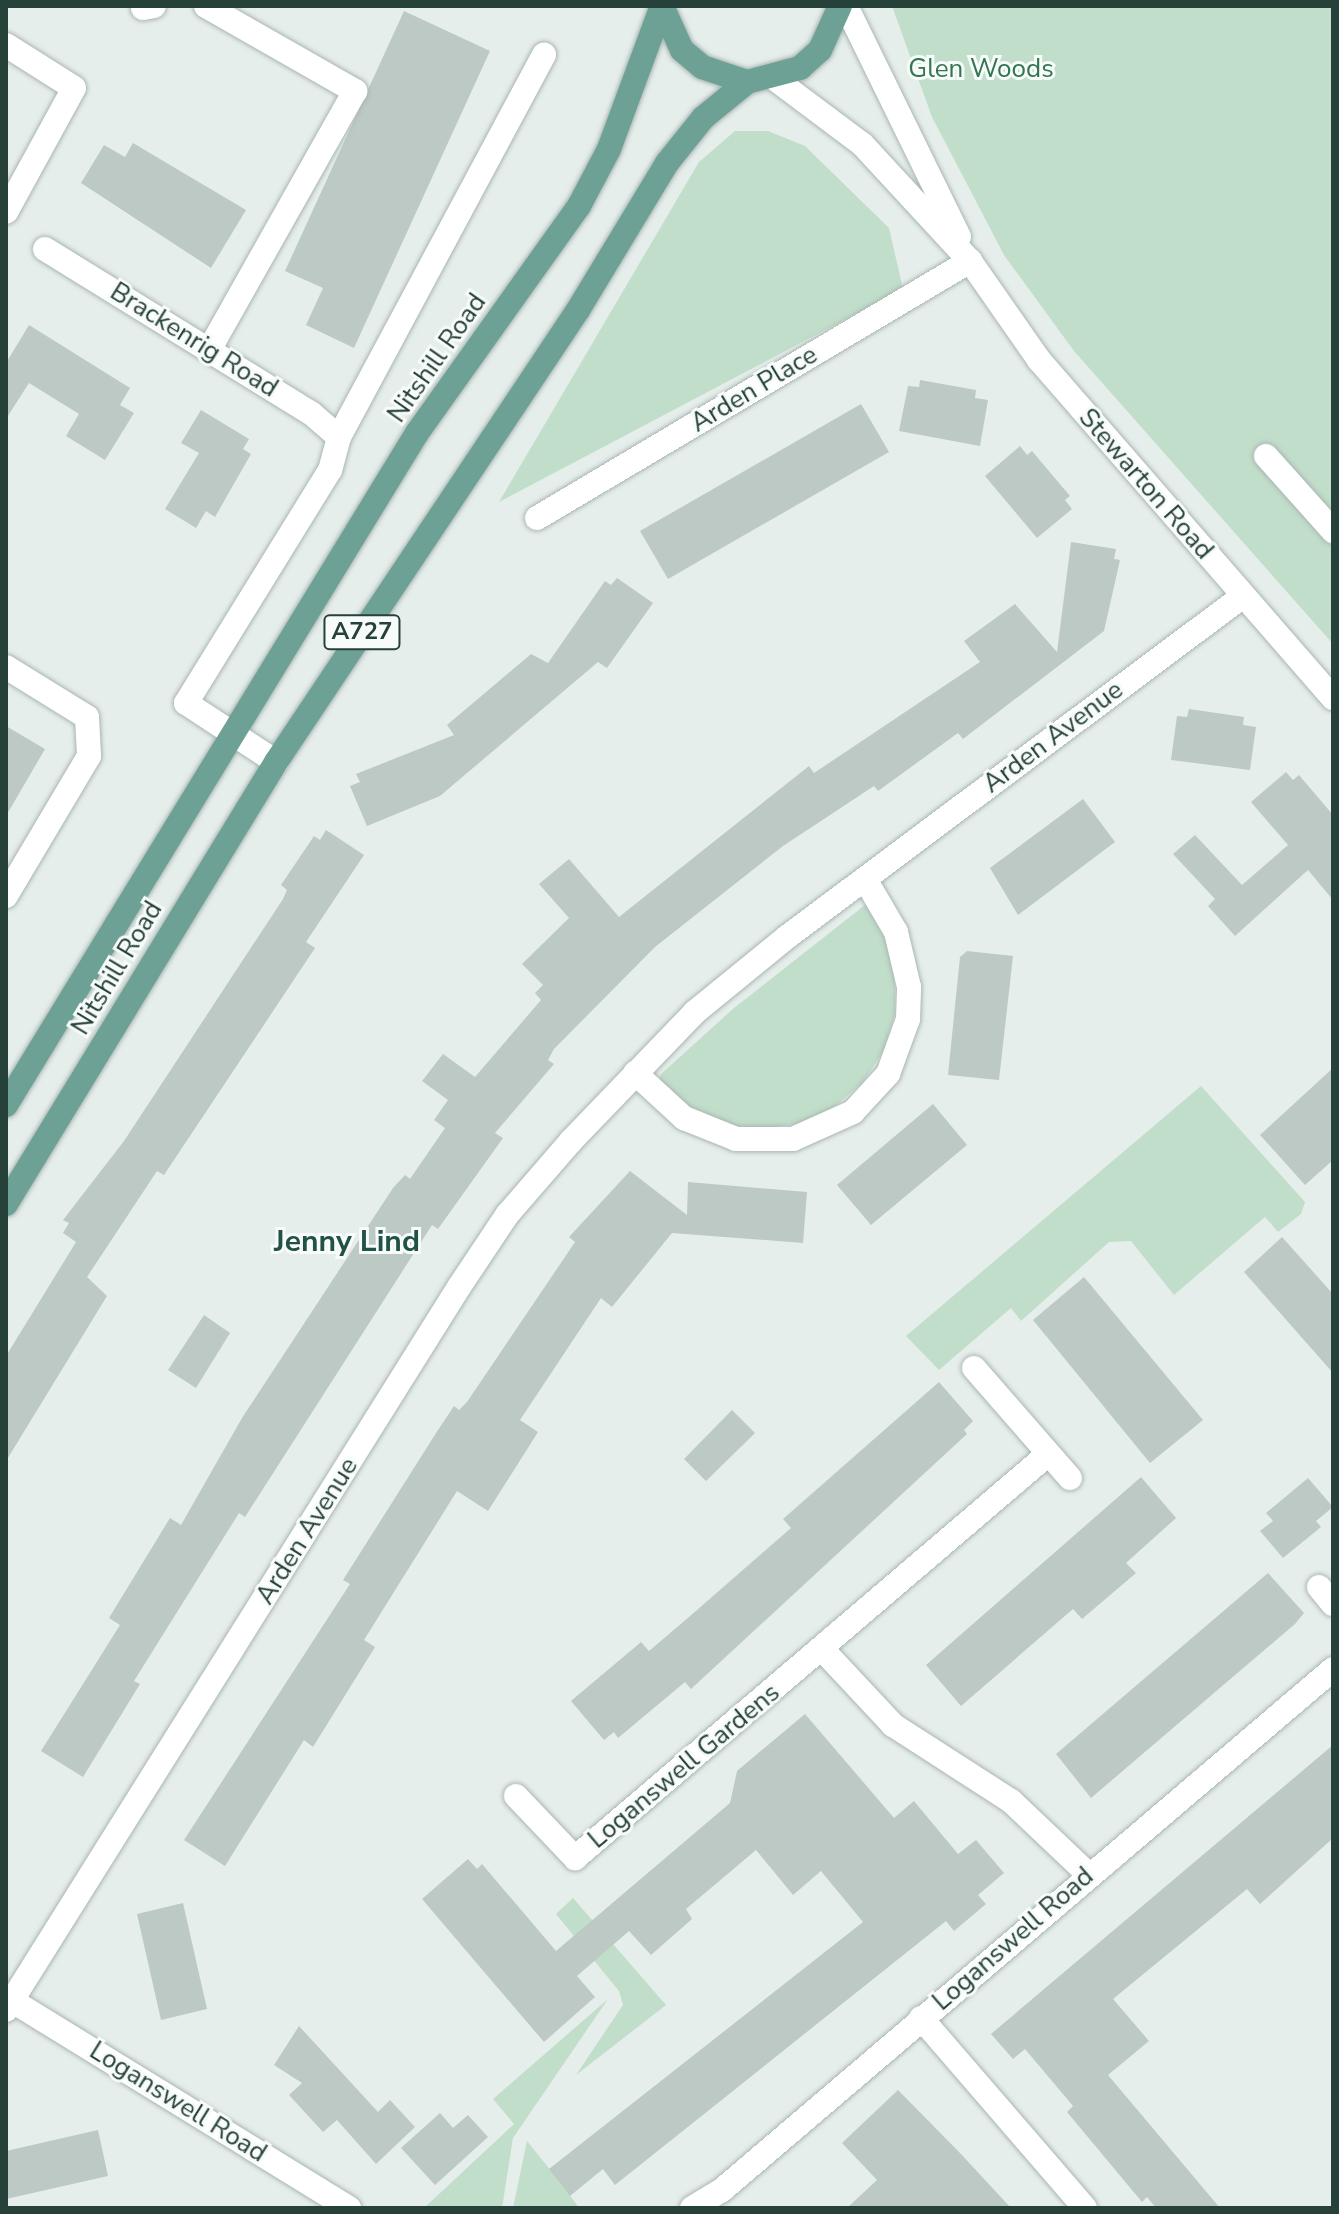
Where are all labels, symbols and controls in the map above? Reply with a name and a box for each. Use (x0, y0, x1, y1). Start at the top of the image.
park label: Glen Woods (908, 53, 1054, 85)
street label: Brackenrig Road (104, 276, 284, 404)
street label: Nitshill Road (381, 288, 493, 428)
street label: Arden Place (685, 339, 823, 439)
street label: Stewarton Road (1072, 402, 1220, 566)
road number: A727 (322, 612, 402, 652)
street label: Arden Avenue (977, 674, 1129, 800)
street label: Nitshill Road (65, 896, 169, 1040)
district label: Jenny Lind (274, 1224, 420, 1260)
street label: Arden Avenue (250, 1452, 364, 1610)
street label: Loganswell Gardens (582, 1677, 786, 1855)
street label: Loganswell Road (926, 1861, 1100, 2017)
street label: Loganswell Road (84, 2035, 272, 2169)

